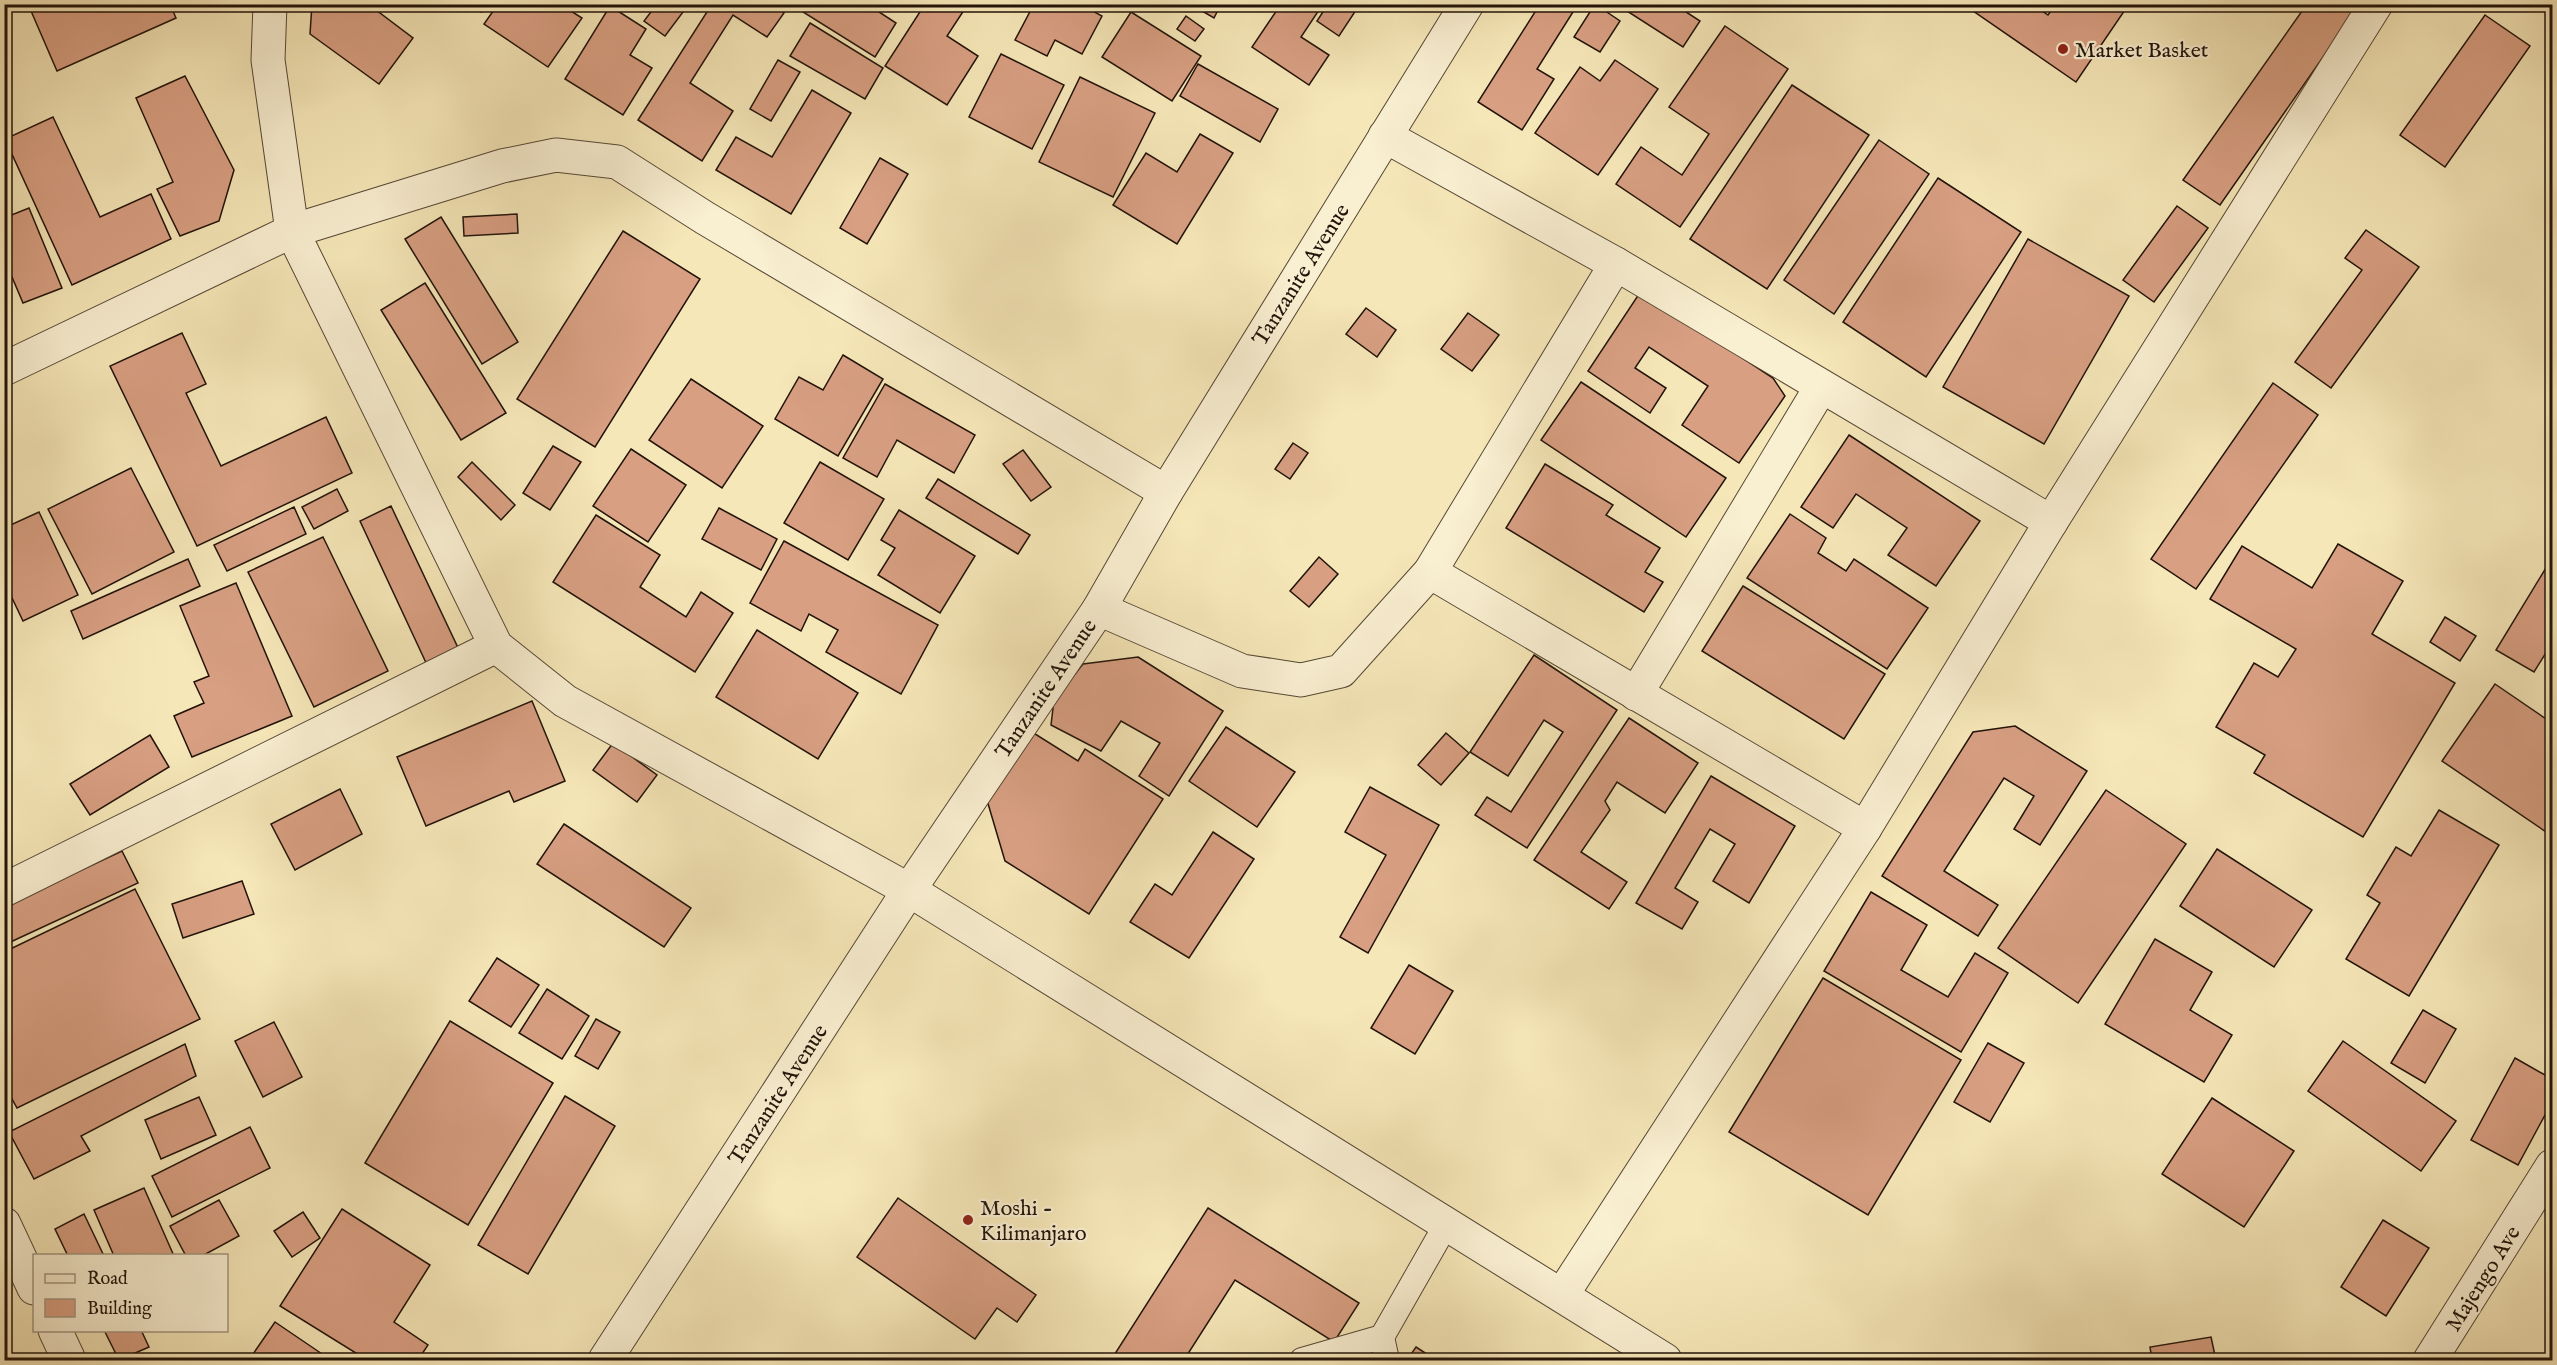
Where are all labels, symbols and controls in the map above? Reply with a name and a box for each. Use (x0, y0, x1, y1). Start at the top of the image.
place label: Market Basket (2075, 37, 2209, 65)
marker: Market Basket (2056, 42, 2070, 56)
street label: Tanzanite Avenue (1247, 199, 1357, 351)
street label: Tanzanite Avenue (990, 614, 1104, 764)
street label: Tanzanite Avenue (723, 1019, 835, 1171)
place label: Moshi - Kilimanjaro (980, 1195, 1087, 1248)
marker: Moshi - Kilimanjaro (961, 1213, 975, 1227)
street label: Majengo Ave (2440, 1221, 2527, 1337)
legend (33, 1254, 228, 1332)
text: Road (87, 1268, 128, 1291)
text: Building (87, 1298, 152, 1321)

